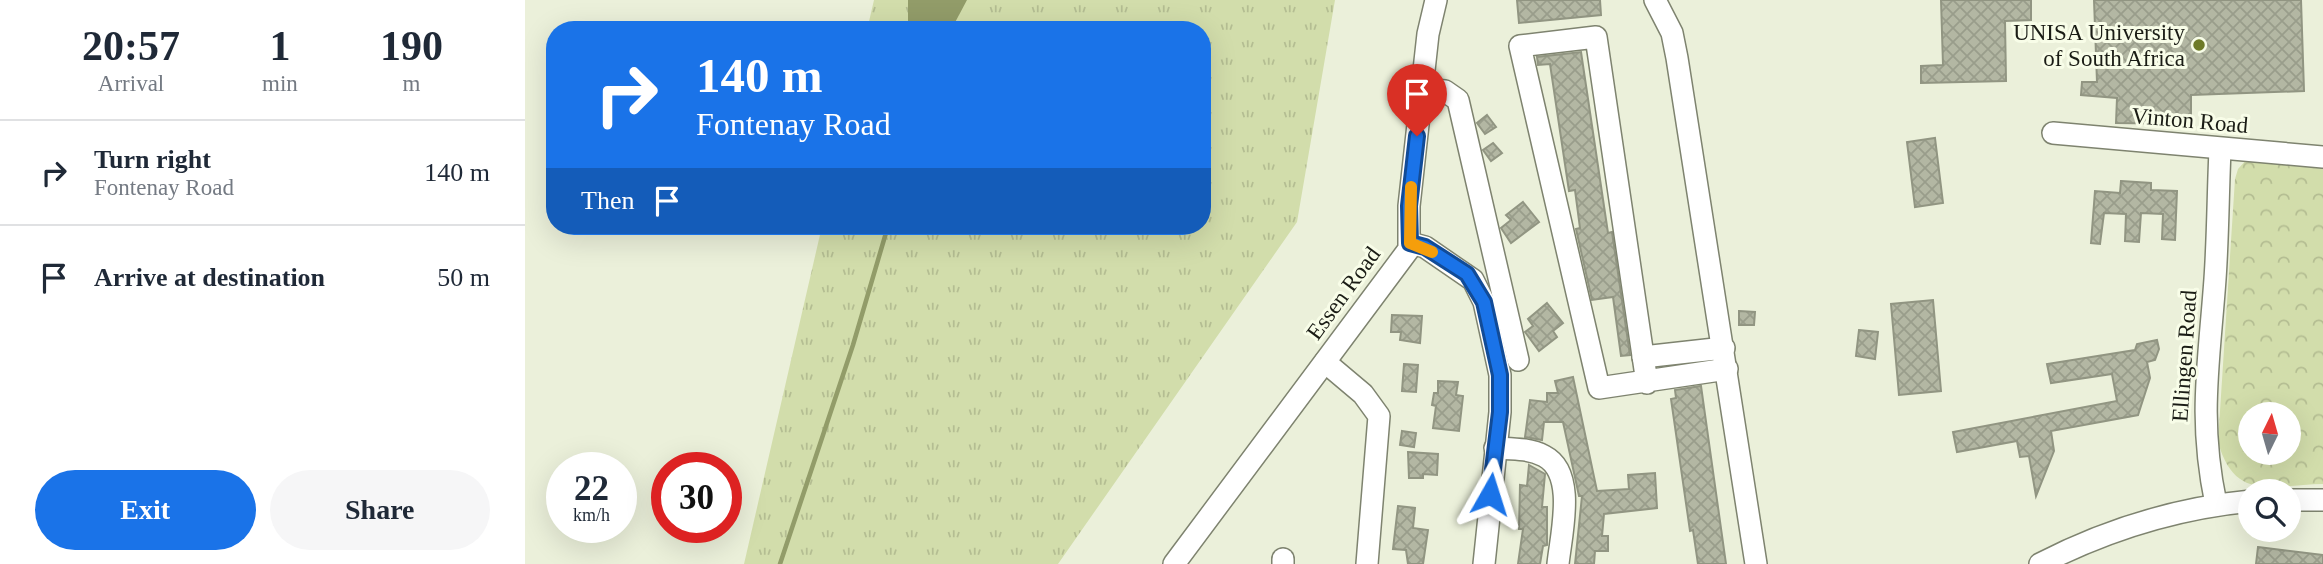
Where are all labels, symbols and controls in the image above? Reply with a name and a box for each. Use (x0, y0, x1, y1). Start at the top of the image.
place label: UNISA University of South Africa (2013, 20, 2185, 71)
text: 20:57 (82, 23, 180, 69)
text: 1 (269, 23, 290, 69)
text: 190 (380, 23, 443, 69)
marker: UNISA University of South Africa (2191, 37, 2207, 53)
text: 140 m (696, 48, 823, 103)
icon: right (581, 49, 672, 140)
pin (1387, 64, 1447, 136)
text: Arrival (98, 71, 164, 96)
text: min (262, 71, 298, 96)
text: m (402, 71, 420, 96)
icon: arrive (1398, 75, 1436, 113)
street label: Vinton Road (2131, 103, 2250, 138)
text: Fontenay Road (696, 106, 891, 142)
text: Turn right (94, 145, 211, 174)
icon: right (35, 154, 73, 192)
text: 140 m (424, 158, 490, 187)
text: Fontenay Road (94, 175, 234, 200)
icon: arrive (648, 182, 686, 220)
text: Then (581, 186, 634, 215)
street label: Essen Road (1302, 242, 1386, 344)
icon: arrive (35, 259, 73, 297)
text: Arrive at destination (94, 263, 325, 292)
text: 50 m (437, 263, 490, 292)
street label: Ellingen Road (2167, 289, 2202, 423)
north arrow (2238, 402, 2301, 466)
map controls (2238, 402, 2301, 542)
speed limit sign: 30 (651, 452, 742, 543)
position arrow (1453, 457, 1527, 531)
text: 22 (574, 469, 609, 508)
button: Exit (35, 470, 256, 550)
button: Share (270, 470, 490, 550)
button: search (2238, 479, 2301, 542)
text: km/h (573, 505, 610, 525)

